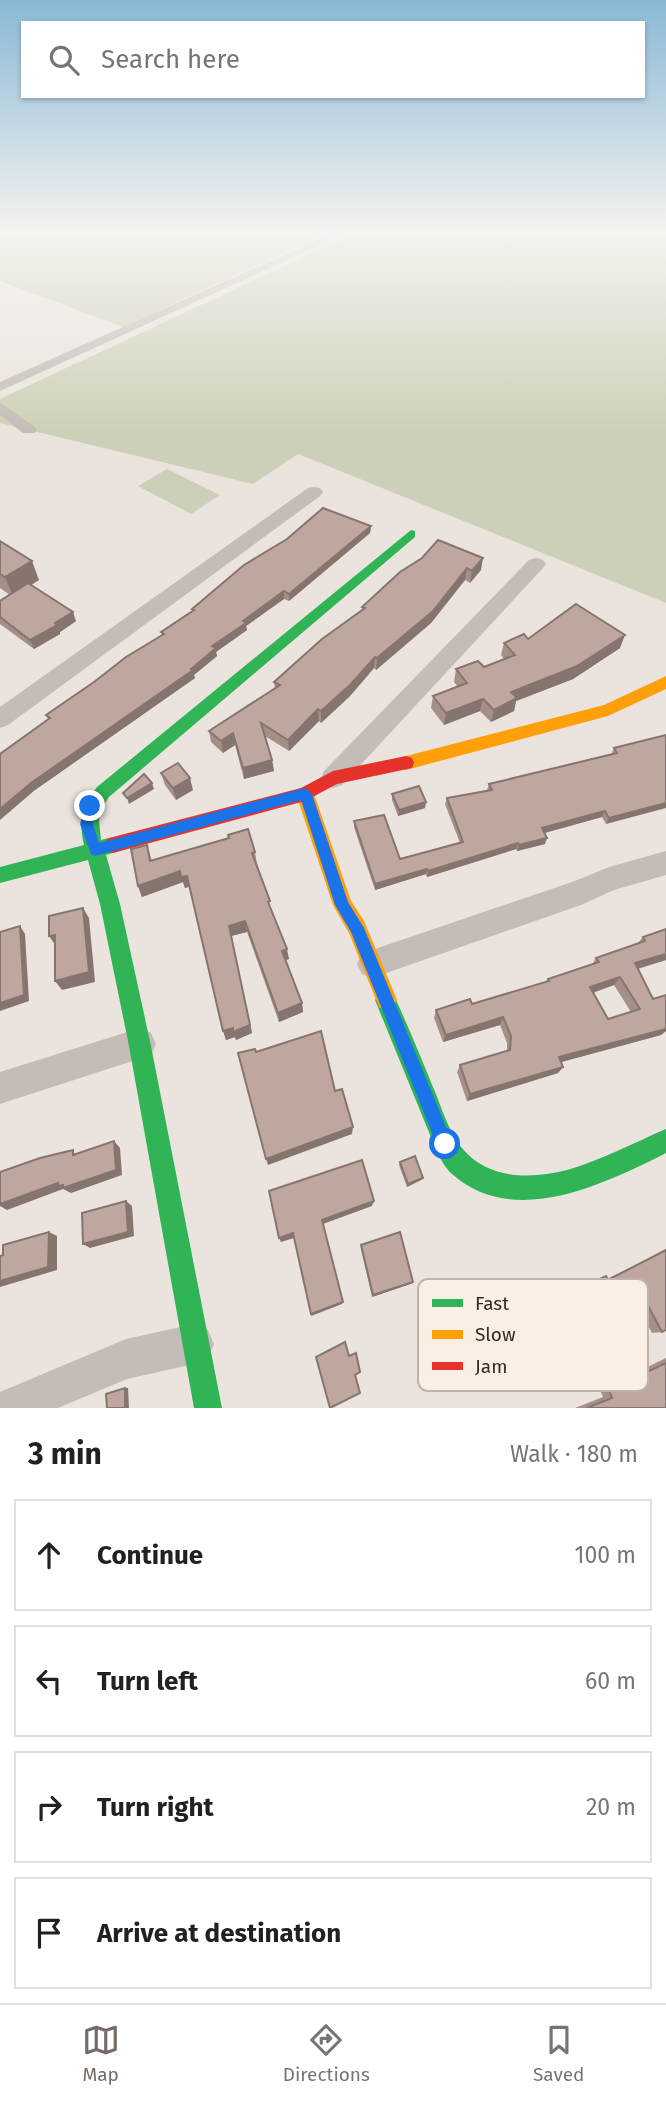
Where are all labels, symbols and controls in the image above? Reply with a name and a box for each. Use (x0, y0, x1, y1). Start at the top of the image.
search box (21, 21, 645, 98)
icon: search (45, 41, 83, 79)
text: Search here (101, 44, 240, 75)
route end (74, 790, 105, 821)
route start (429, 1128, 460, 1159)
legend (418, 1279, 648, 1391)
text: Fast (475, 1292, 509, 1315)
text: Slow (475, 1323, 516, 1346)
text: Jam (475, 1355, 507, 1378)
text: 3 min (28, 1436, 102, 1472)
text: Walk · 180 m (510, 1440, 638, 1468)
icon: ahead (30, 1536, 68, 1574)
text: Continue (97, 1540, 203, 1571)
text: 100 m (575, 1541, 636, 1569)
icon: left (30, 1662, 68, 1700)
text: Turn left (97, 1666, 198, 1697)
text: 60 m (585, 1667, 636, 1695)
icon: right (30, 1788, 68, 1826)
text: Turn right (97, 1792, 214, 1823)
text: 20 m (586, 1793, 636, 1821)
icon: arrive (30, 1914, 68, 1952)
text: Arrive at destination (97, 1918, 341, 1949)
tab: Map (82, 2021, 120, 2086)
tab: Directions (283, 2021, 370, 2086)
tab: Saved (533, 2021, 584, 2086)

